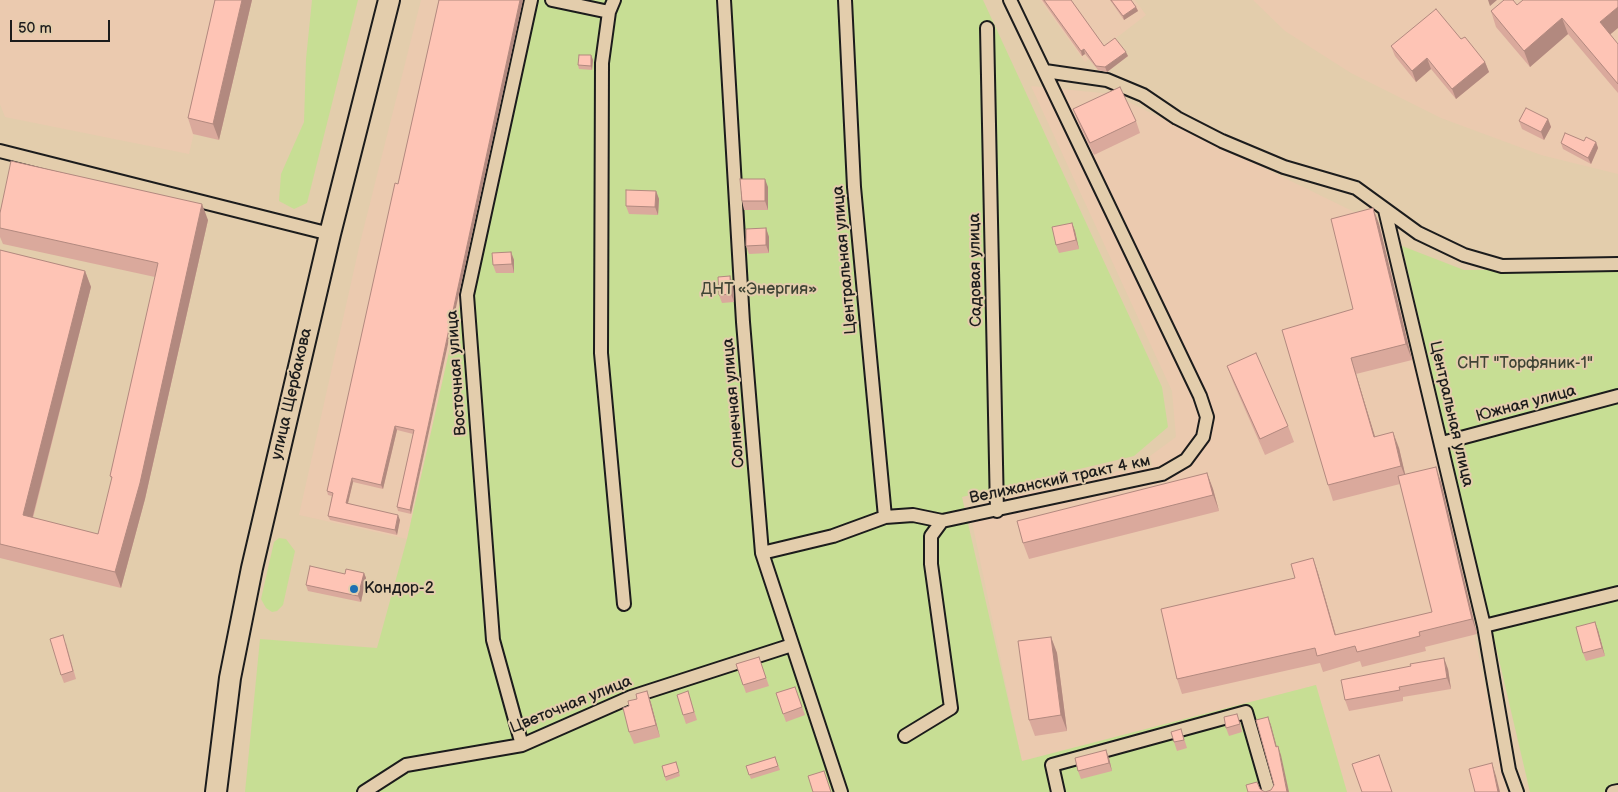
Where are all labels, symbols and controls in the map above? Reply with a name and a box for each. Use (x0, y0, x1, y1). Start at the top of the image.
scale bar (12, 10, 112, 42)
text: 50 m (18, 19, 52, 38)
street label: Центральная улица (829, 185, 861, 335)
street label: Садовая улица (965, 213, 987, 327)
park label: ДНТ «Энергия» (701, 280, 817, 300)
street label: Восточная улица (443, 309, 471, 437)
street label: улица Щербакова (267, 326, 317, 462)
street label: Солнечная улица (719, 337, 749, 469)
street label: Центральная улица (1425, 339, 1477, 489)
park label: СНТ "Торфяник-1" (1457, 354, 1593, 374)
street label: Южная улица (1474, 381, 1578, 427)
street label: Велижанский тракт 4 км (968, 451, 1152, 509)
place label: Кондор-2 (364, 579, 434, 599)
marker: Кондор-2 (348, 583, 360, 595)
street label: Цветочная улица (507, 672, 635, 738)

